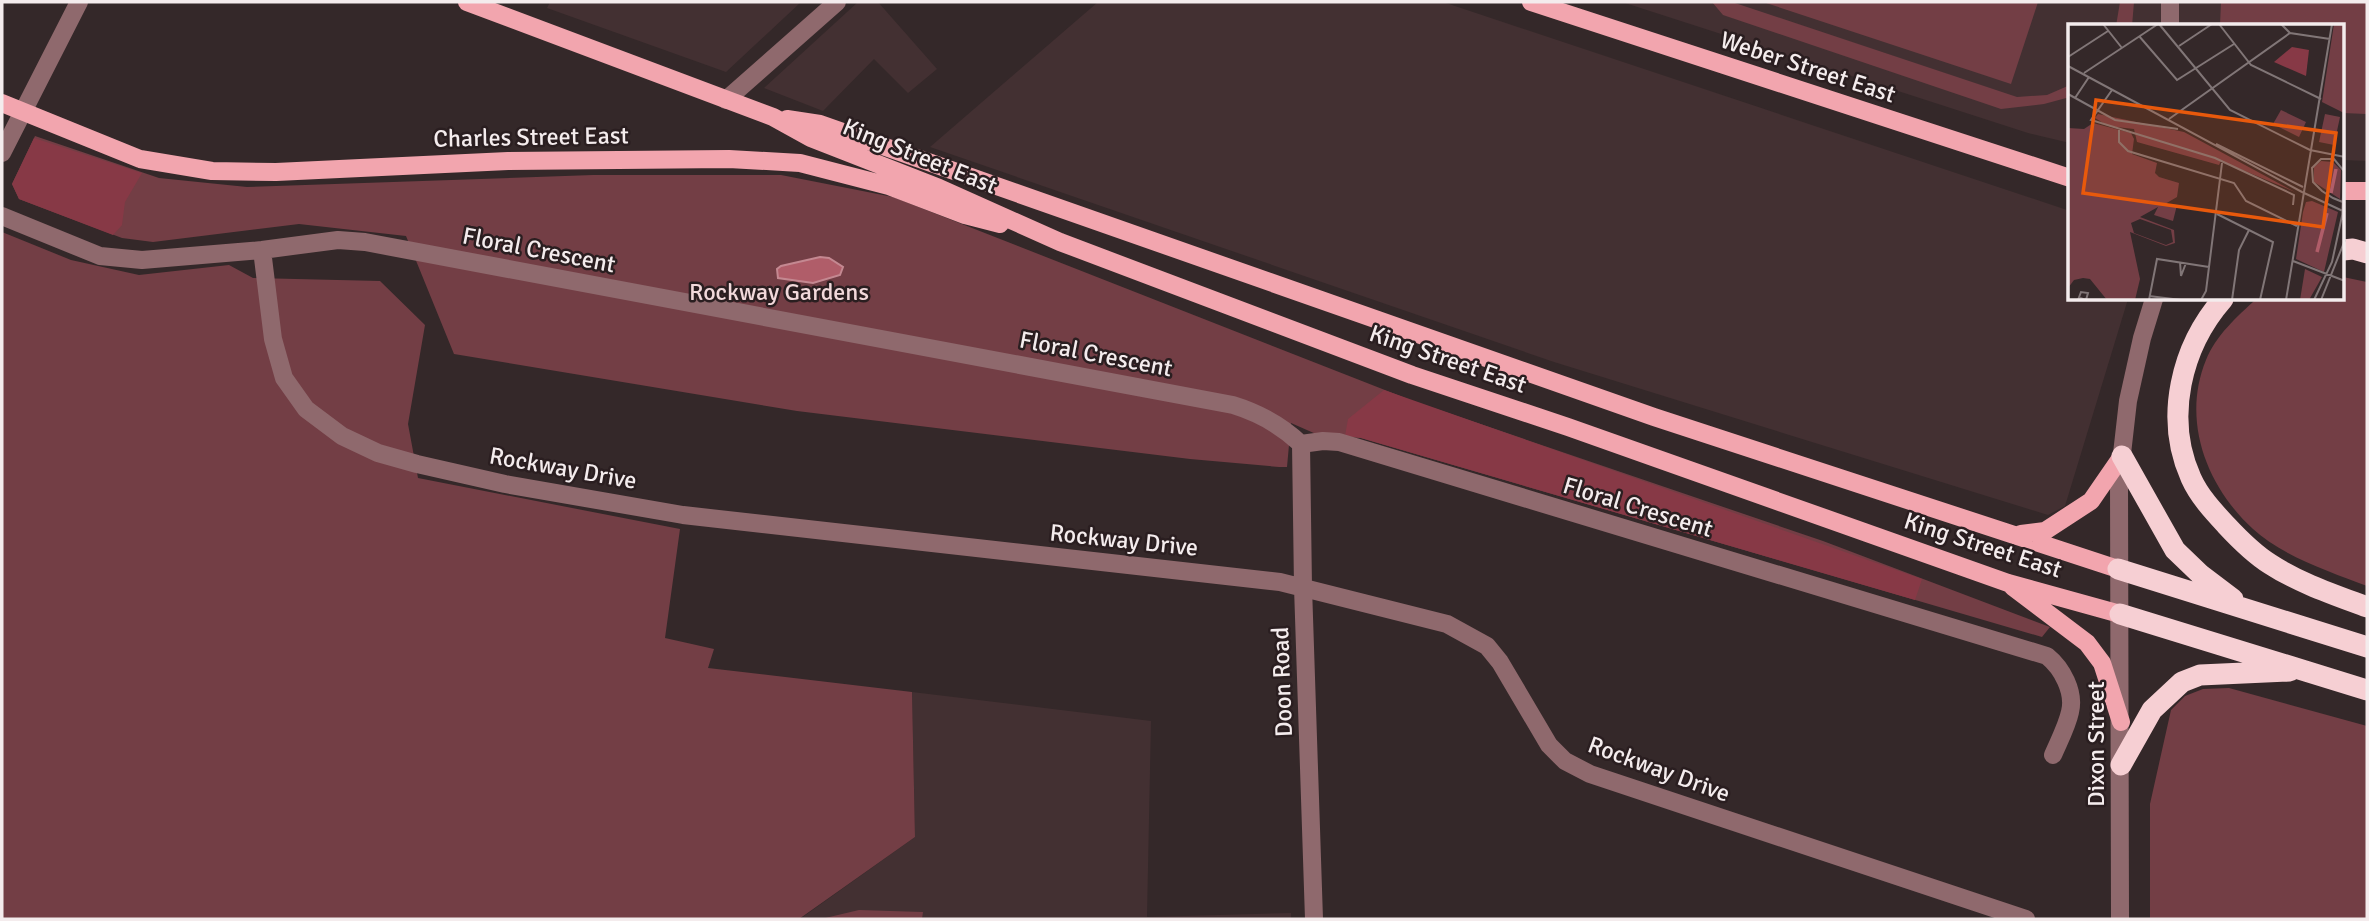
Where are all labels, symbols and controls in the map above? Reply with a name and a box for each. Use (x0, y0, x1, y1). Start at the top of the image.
inset map (2068, 24, 2344, 301)
street label: Weber Street East (1717, 25, 1899, 109)
street label: King Street East (838, 111, 1002, 201)
street label: Charles Street East (433, 120, 629, 154)
street label: Floral Crescent (460, 220, 618, 280)
park label: Rockway Gardens (689, 277, 869, 307)
street label: King Street East (1366, 318, 1530, 400)
street label: Floral Crescent (1017, 324, 1175, 384)
street label: Rockway Drive (487, 440, 639, 496)
street label: Floral Crescent (1559, 470, 1717, 544)
street label: King Street East (1900, 505, 2066, 585)
street label: Rockway Drive (1048, 517, 1200, 563)
street label: Doon Road (1265, 626, 1299, 738)
street label: Dixon Street (2081, 681, 2111, 807)
street label: Rockway Drive (1584, 729, 1734, 809)

